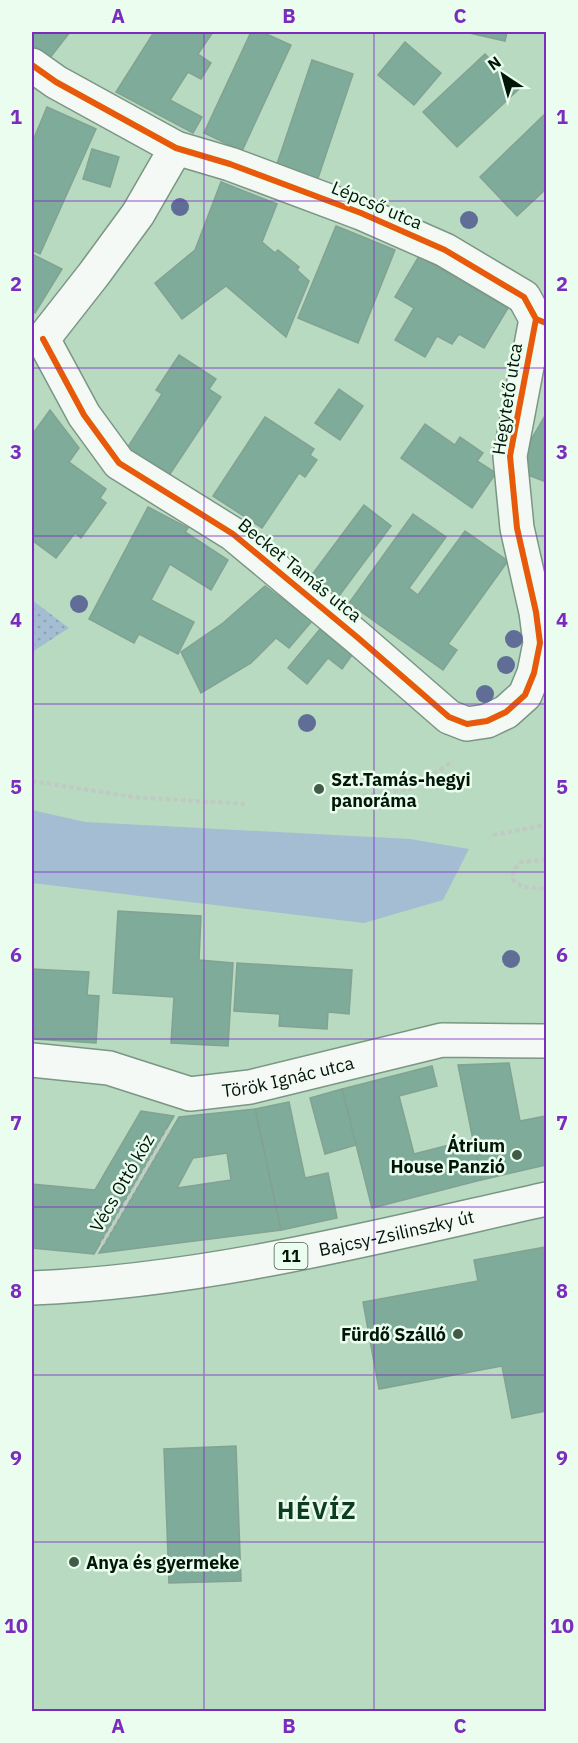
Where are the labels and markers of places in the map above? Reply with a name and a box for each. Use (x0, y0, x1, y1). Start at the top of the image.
place label: Szt.Tamás-hegyi panoráma (331, 768, 471, 812)
marker: Szt.Tamás-hegyi panoráma (312, 782, 326, 796)
place label: Átrium House Panzió (391, 1133, 505, 1178)
marker: Átrium House Panzió (510, 1148, 524, 1162)
place label: Fürdő Szálló (341, 1323, 446, 1346)
marker: Fürdő Szálló (451, 1327, 465, 1341)
place label: Anya és gyermeke (86, 1551, 239, 1574)
marker: Anya és gyermeke (67, 1555, 81, 1569)

